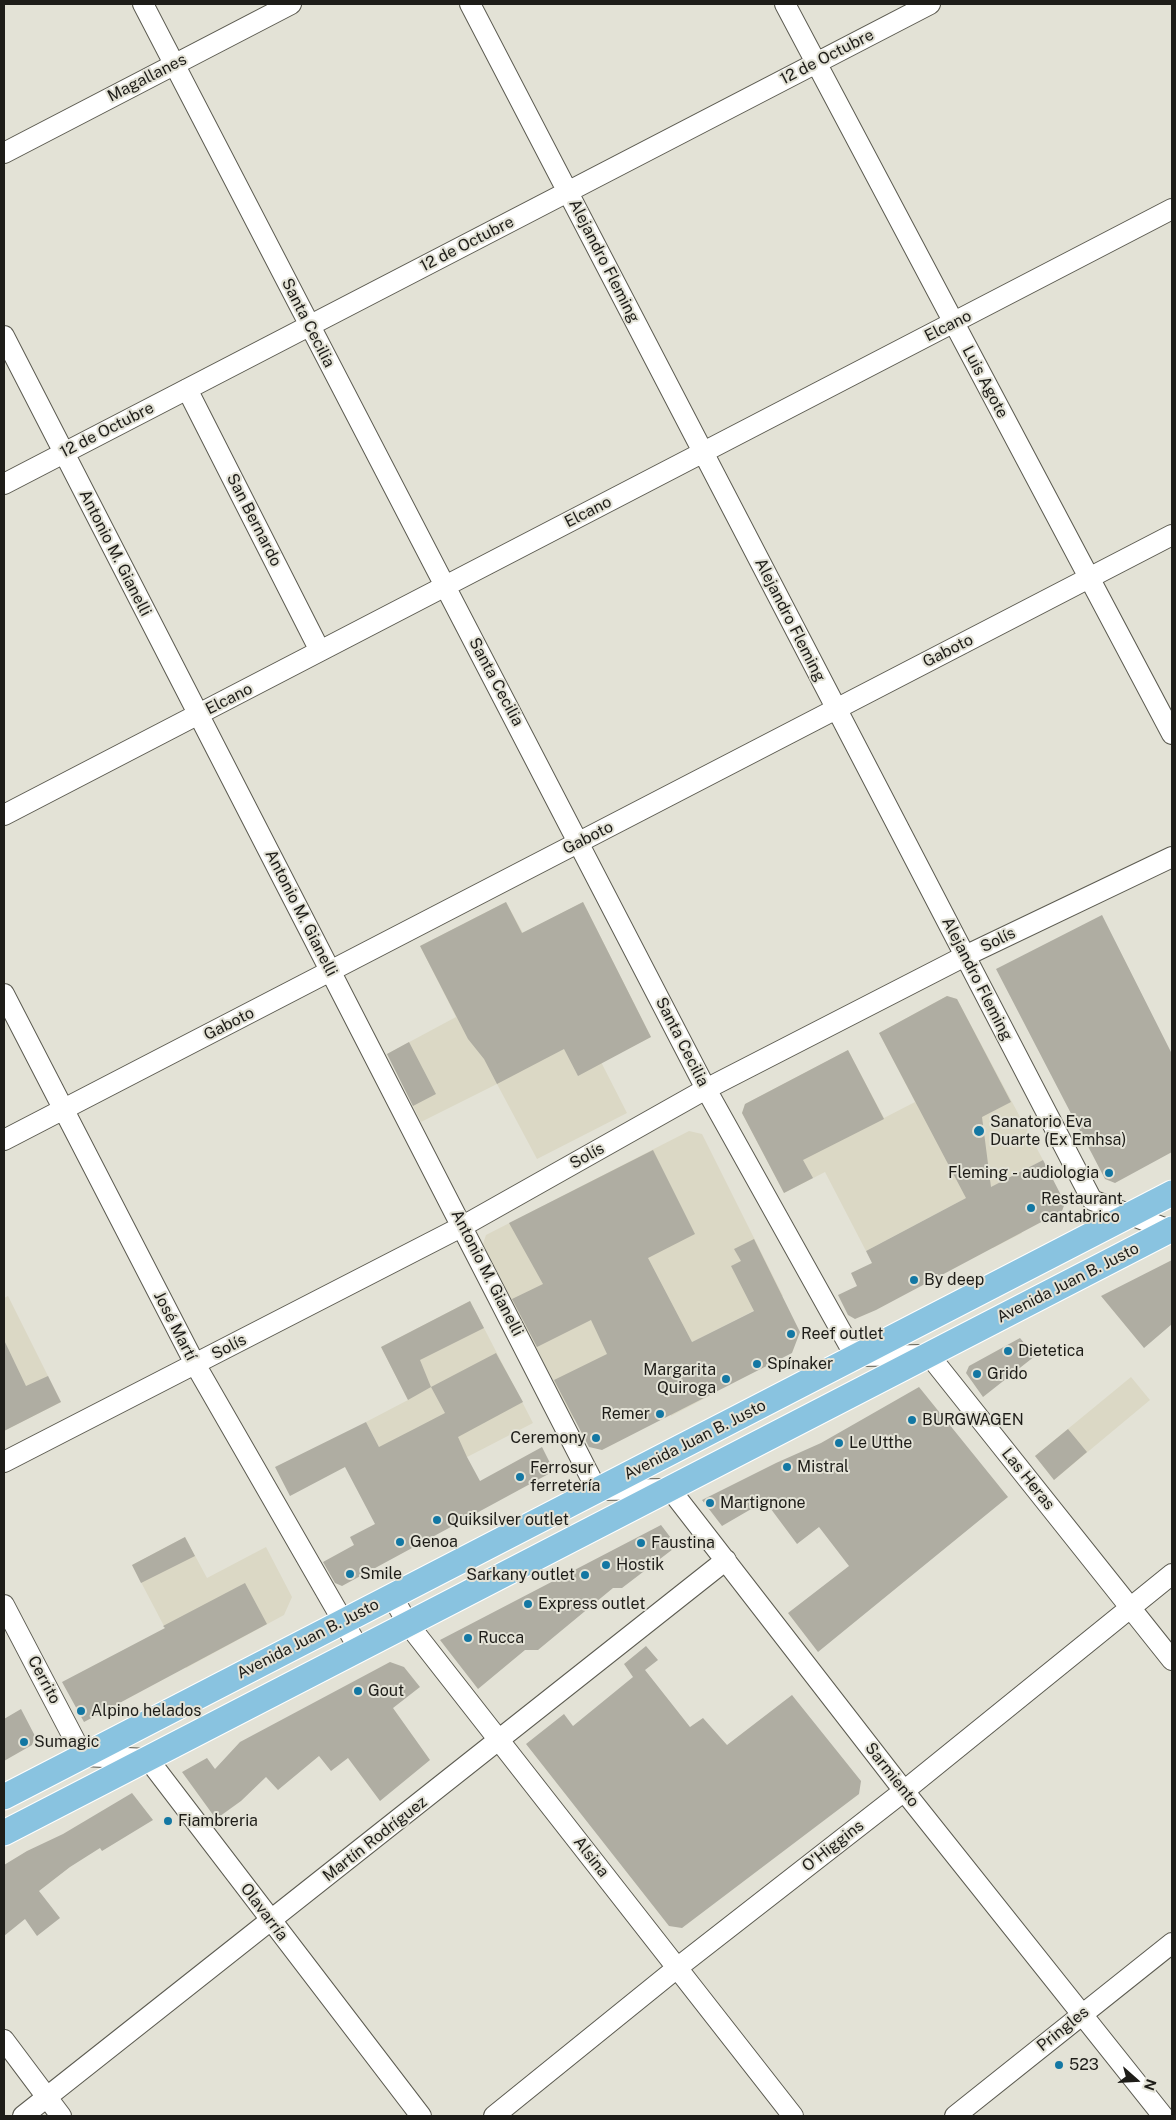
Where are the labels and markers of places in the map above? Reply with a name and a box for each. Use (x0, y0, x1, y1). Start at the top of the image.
place label: Sanatorio Eva Duarte (Ex Emhsa) (990, 1112, 1126, 1150)
marker: Sanatorio Eva Duarte (Ex Emhsa) (972, 1124, 986, 1138)
place label: Fleming - audiologia (948, 1163, 1099, 1183)
marker: Fleming - audiologia (1103, 1167, 1115, 1179)
place label: Restaurant cantabrico (1041, 1189, 1123, 1227)
marker: Restaurant cantabrico (1025, 1202, 1037, 1214)
place label: By deep (924, 1270, 984, 1290)
marker: By deep (908, 1274, 920, 1286)
place label: Reef outlet (801, 1324, 883, 1344)
marker: Reef outlet (785, 1328, 797, 1340)
place label: Dietetica (1018, 1341, 1084, 1361)
marker: Dietetica (1002, 1345, 1014, 1357)
place label: Spínaker (767, 1354, 833, 1374)
marker: Spínaker (751, 1358, 763, 1370)
place label: Margarita Quiroga (643, 1360, 716, 1398)
place label: Grido (987, 1364, 1028, 1384)
marker: Grido (971, 1368, 983, 1380)
marker: Margarita Quiroga (720, 1373, 732, 1385)
place label: Remer (601, 1404, 650, 1424)
marker: Remer (654, 1408, 666, 1420)
place label: BURGWAGEN (922, 1410, 1024, 1430)
marker: BURGWAGEN (906, 1414, 918, 1426)
place label: Ceremony (510, 1428, 586, 1448)
marker: Ceremony (590, 1432, 602, 1444)
place label: Le Utthe (849, 1433, 912, 1453)
marker: Le Utthe (833, 1437, 845, 1449)
place label: Mistral (797, 1457, 849, 1477)
place label: Ferrosur ferretería (530, 1458, 600, 1496)
marker: Mistral (781, 1461, 793, 1473)
marker: Ferrosur ferretería (514, 1471, 526, 1483)
place label: Martignone (720, 1493, 806, 1513)
marker: Martignone (704, 1497, 716, 1509)
place label: Quiksilver outlet (447, 1510, 569, 1530)
marker: Quiksilver outlet (431, 1514, 443, 1526)
place label: Genoa (410, 1532, 458, 1552)
place label: Faustina (651, 1533, 715, 1553)
marker: Genoa (394, 1536, 406, 1548)
marker: Faustina (635, 1537, 647, 1549)
place label: Hostik (616, 1555, 664, 1575)
marker: Hostik (600, 1559, 612, 1571)
place label: Smile (360, 1564, 402, 1584)
place label: Sarkany outlet (466, 1565, 575, 1585)
marker: Smile (344, 1568, 356, 1580)
marker: Sarkany outlet (579, 1569, 591, 1581)
place label: Express outlet (538, 1594, 645, 1614)
marker: Express outlet (522, 1598, 534, 1610)
place label: Rucca (478, 1628, 524, 1648)
marker: Rucca (462, 1632, 474, 1644)
place label: Gout (368, 1681, 404, 1701)
marker: Gout (352, 1685, 364, 1697)
place label: Alpino helados (91, 1701, 201, 1721)
marker: Alpino helados (75, 1705, 87, 1717)
place label: Sumagic (34, 1732, 99, 1752)
marker: Sumagic (18, 1736, 30, 1748)
place label: Fiambreria (178, 1811, 258, 1831)
marker: Fiambreria (162, 1815, 174, 1827)
place label: 523 (1069, 2055, 1099, 2075)
marker: 523 (1053, 2059, 1065, 2071)

